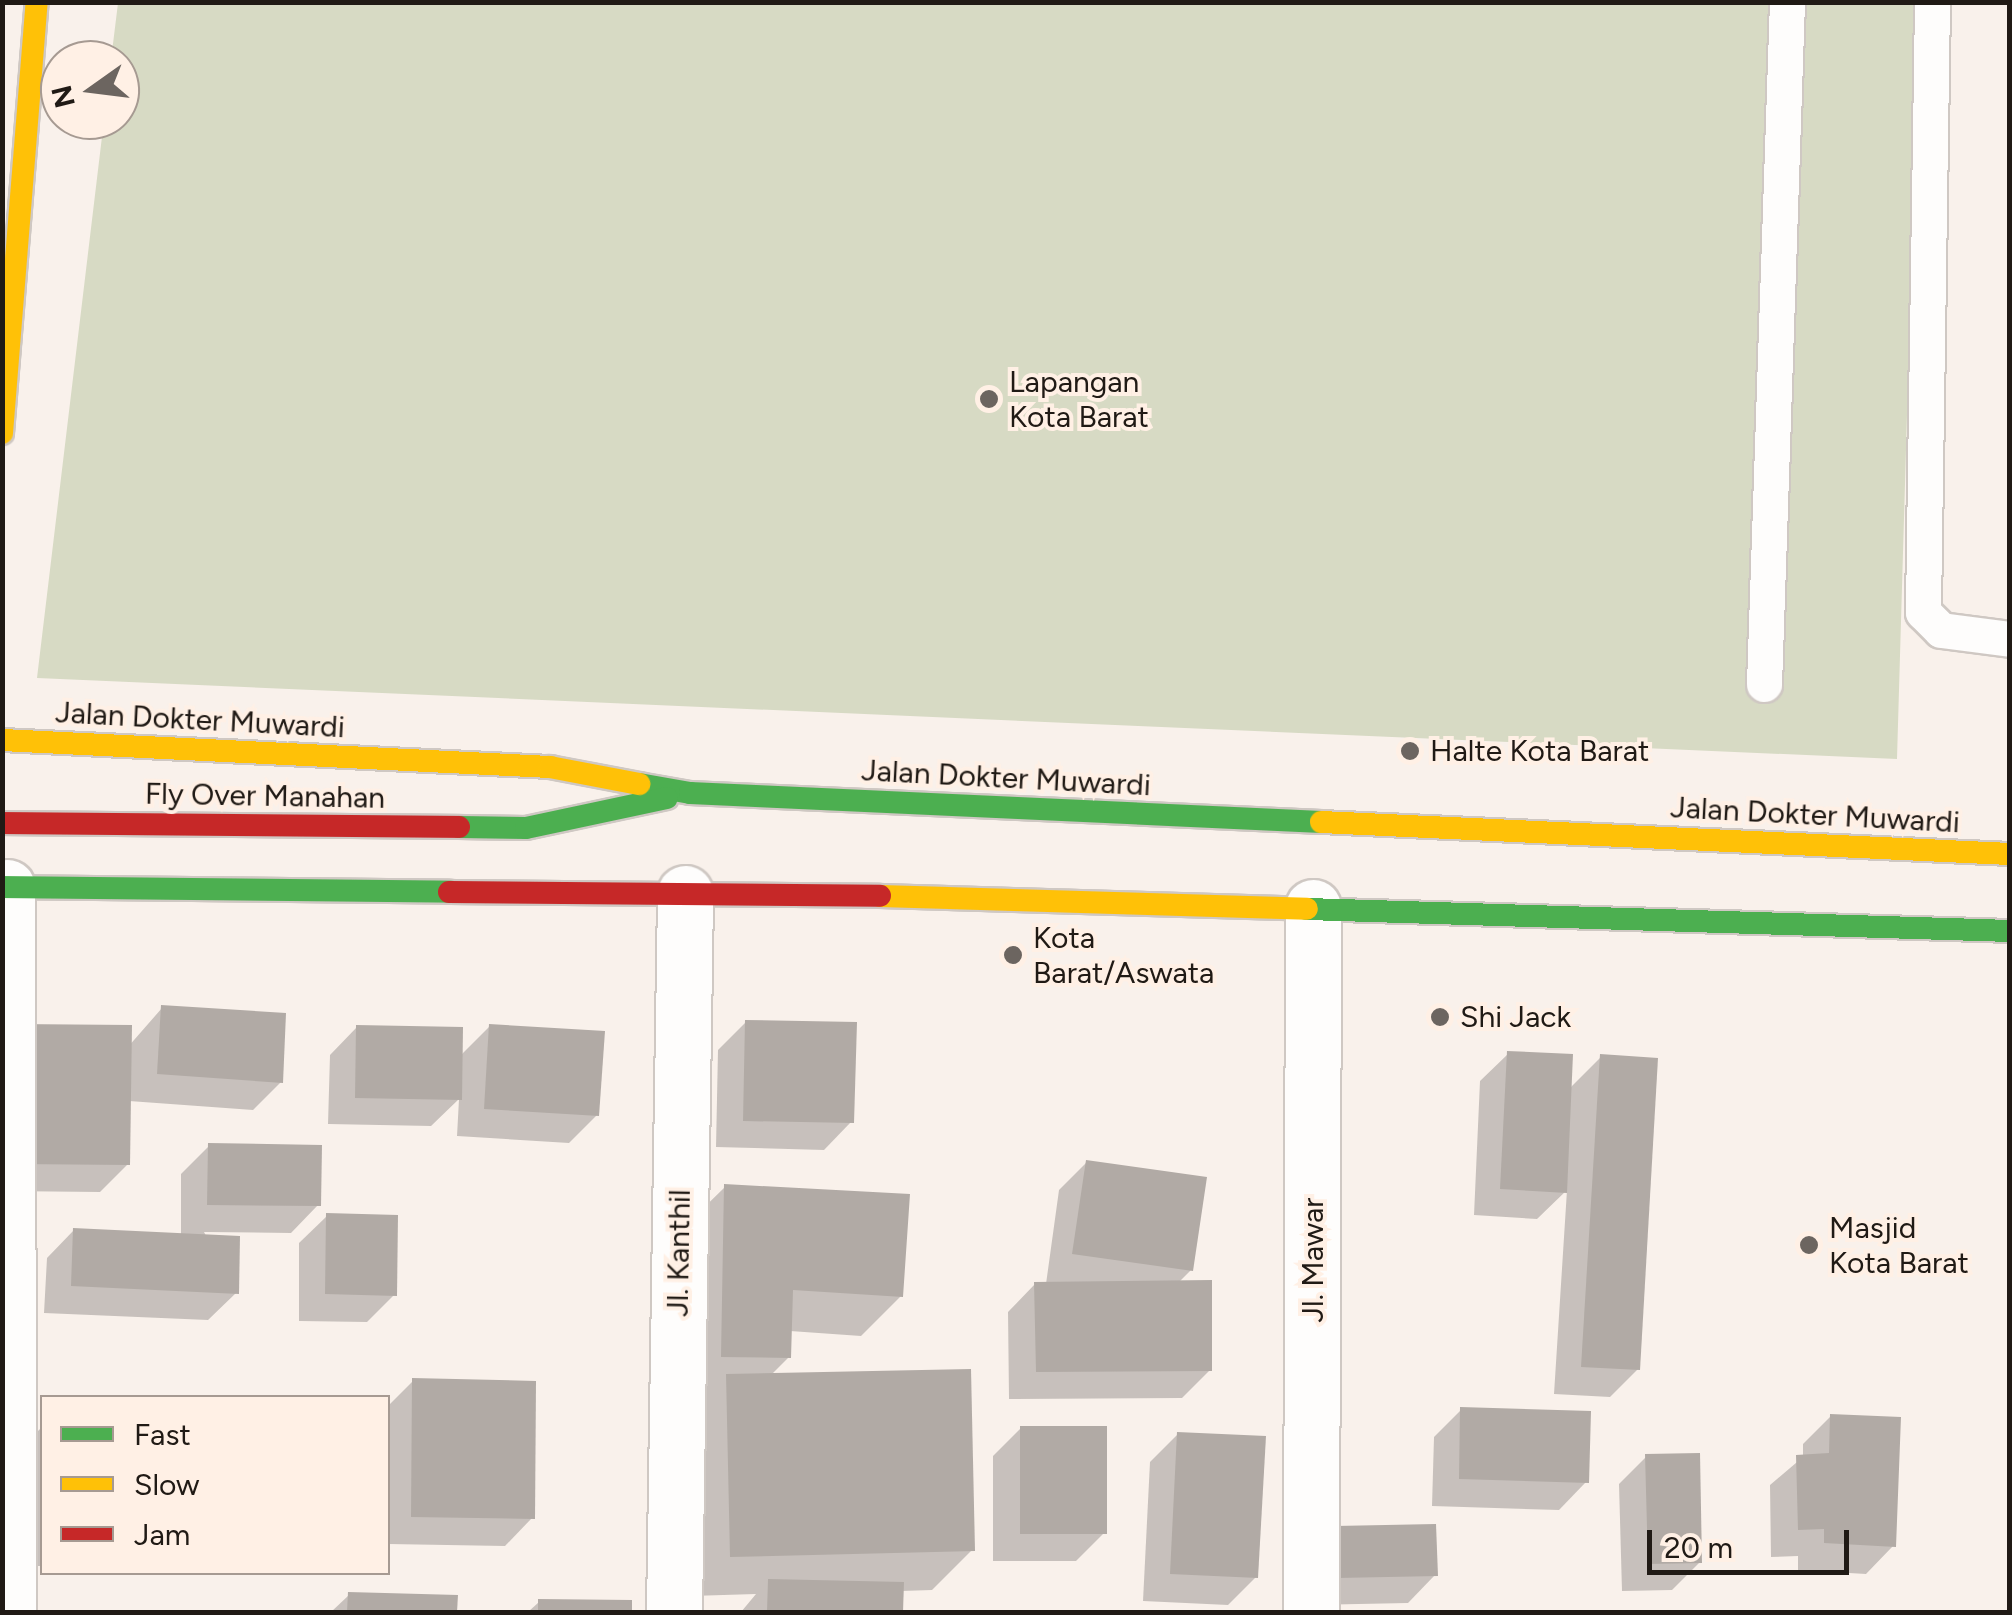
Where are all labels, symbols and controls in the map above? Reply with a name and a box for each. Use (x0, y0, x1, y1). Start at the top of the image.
north arrow (40, 40, 140, 140)
text: N (44, 82, 82, 111)
place label: Lapangan Kota Barat (1009, 364, 1149, 434)
marker: Lapangan Kota Barat (978, 388, 1000, 410)
street label: Jalan Dokter Muwardi (54, 694, 346, 746)
place label: Halte Kota Barat (1430, 733, 1649, 769)
marker: Halte Kota Barat (1399, 740, 1421, 762)
street label: Jalan Dokter Muwardi (860, 752, 1152, 804)
street label: Fly Over Manahan (145, 776, 385, 816)
street label: Jalan Dokter Muwardi (1669, 789, 1961, 841)
place label: Kota Barat/Aswata (1033, 920, 1214, 990)
marker: Kota Barat/Aswata (1002, 944, 1024, 966)
place label: Shi Jack (1460, 999, 1571, 1035)
marker: Shi Jack (1429, 1006, 1451, 1028)
street label: Jl. Kanthil (660, 1189, 698, 1317)
street label: Jl. Mawar (1295, 1198, 1331, 1322)
place label: Masjid Kota Barat (1829, 1210, 1969, 1280)
marker: Masjid Kota Barat (1798, 1234, 1820, 1256)
legend (40, 1395, 390, 1575)
text: Fast (134, 1416, 191, 1453)
text: Slow (134, 1466, 200, 1503)
scale bar (1652, 1510, 1854, 1572)
text: Jam (134, 1516, 190, 1553)
text: 20 m (1664, 1529, 1733, 1566)

